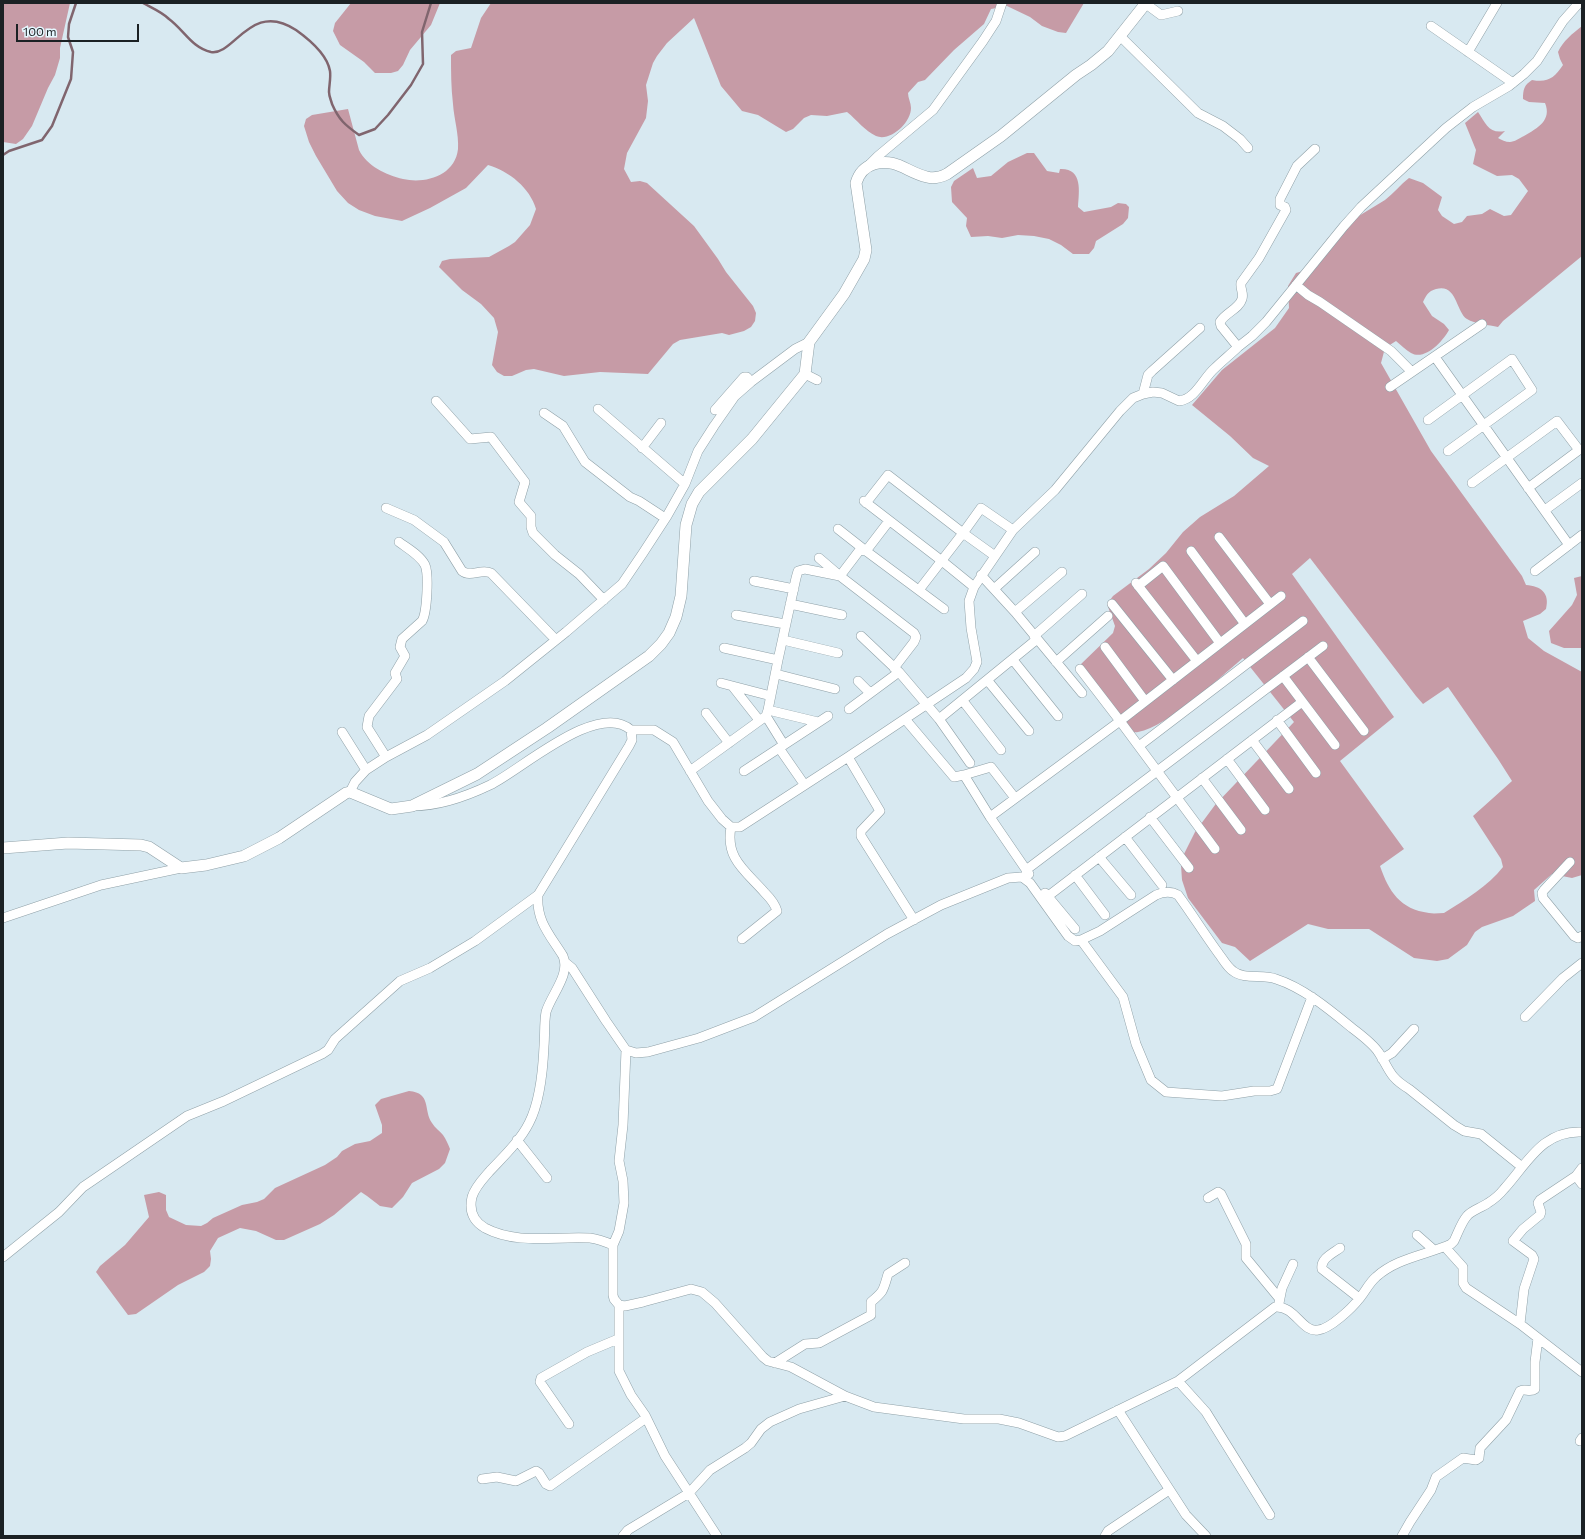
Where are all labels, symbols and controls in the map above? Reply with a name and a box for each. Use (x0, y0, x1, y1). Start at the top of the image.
scale bar (18, 16, 141, 42)
text: 100 m (23, 24, 57, 38)

